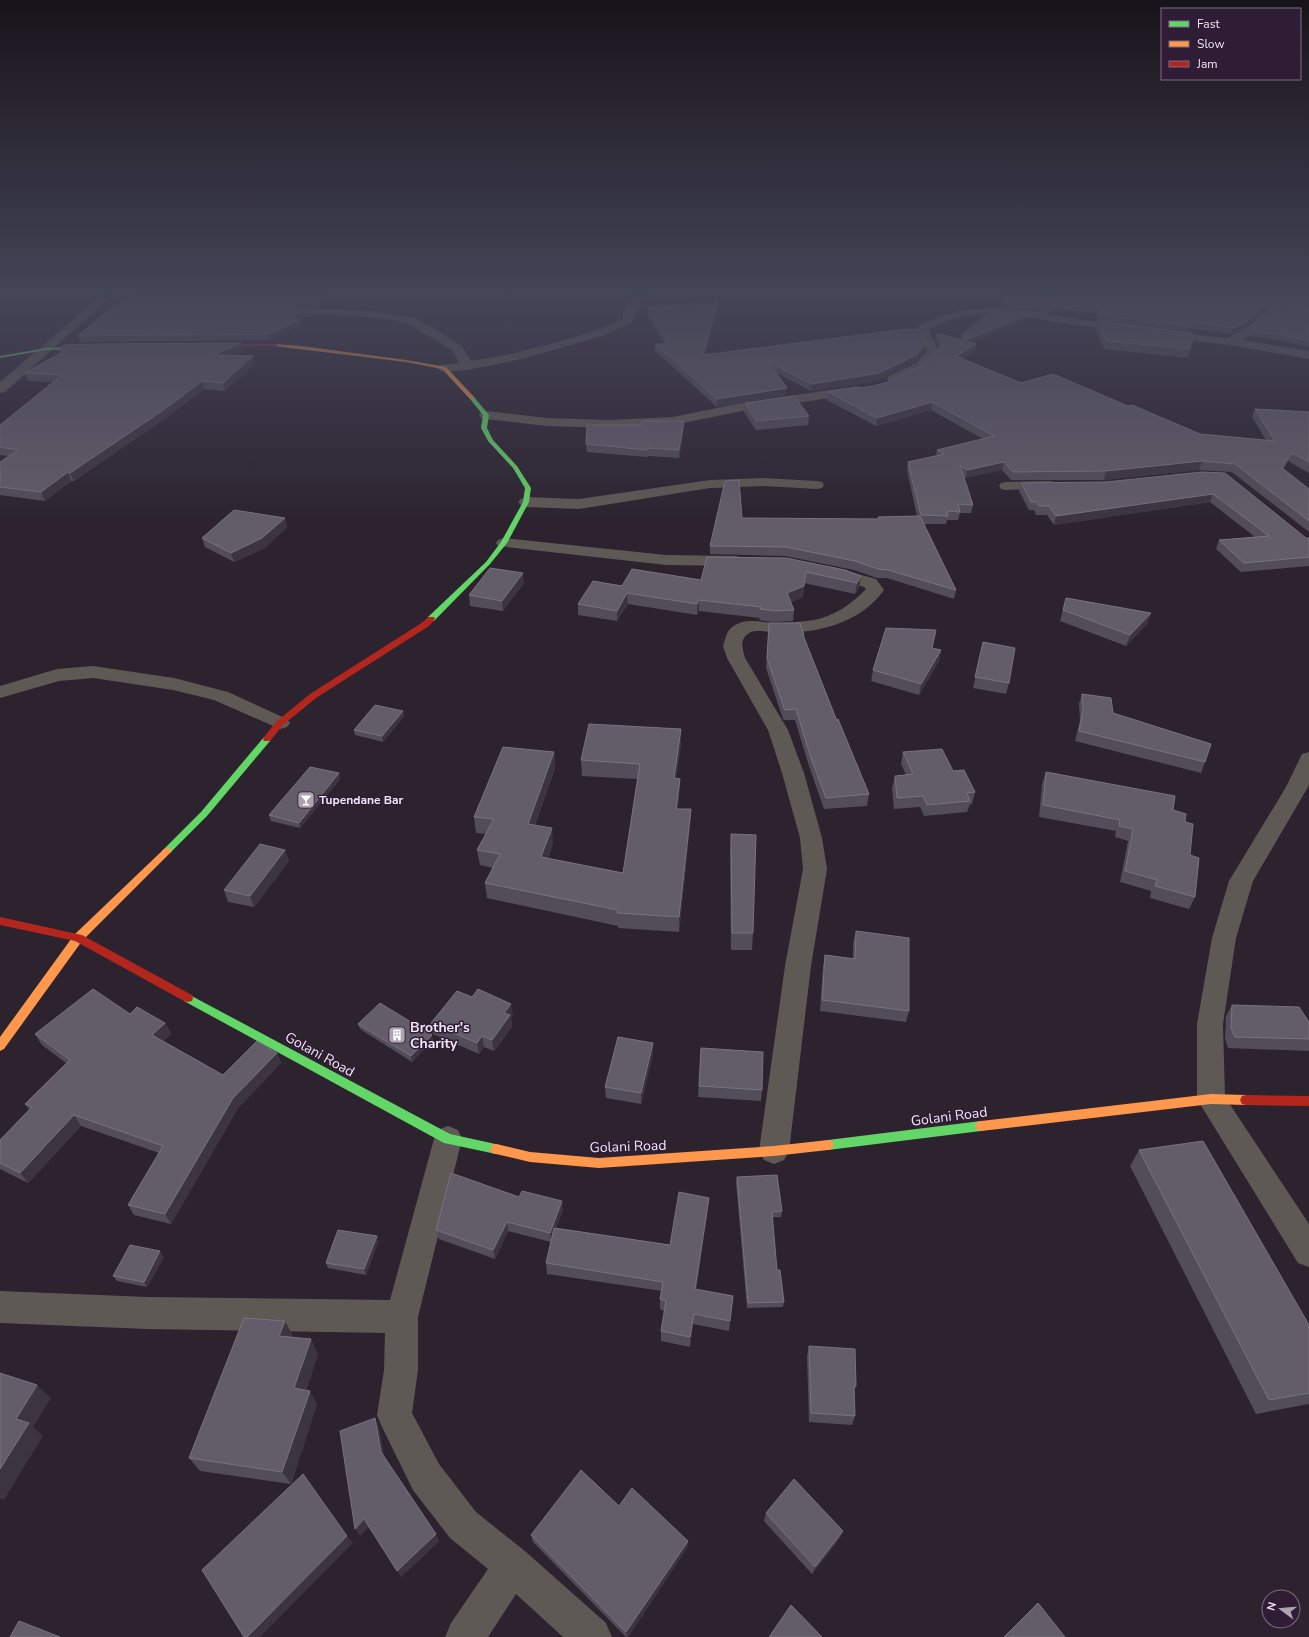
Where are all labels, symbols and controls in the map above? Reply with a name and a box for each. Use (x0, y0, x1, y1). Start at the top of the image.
legend (1161, 8, 1301, 80)
text: Fast (1197, 16, 1220, 32)
text: Slow (1197, 36, 1225, 52)
text: Jam (1196, 56, 1218, 72)
bar icon: Tupendane Bar (296, 790, 316, 810)
place label: Tupendane Bar (319, 792, 404, 808)
place label: Brother's Charity (410, 1018, 470, 1053)
building icon: Brother's Charity (387, 1025, 407, 1045)
street label: Golani Road (282, 1027, 358, 1081)
street label: Golani Road (910, 1102, 988, 1131)
street label: Golani Road (589, 1136, 667, 1157)
north arrow (1261, 1589, 1301, 1629)
text: N (1264, 1600, 1280, 1612)

